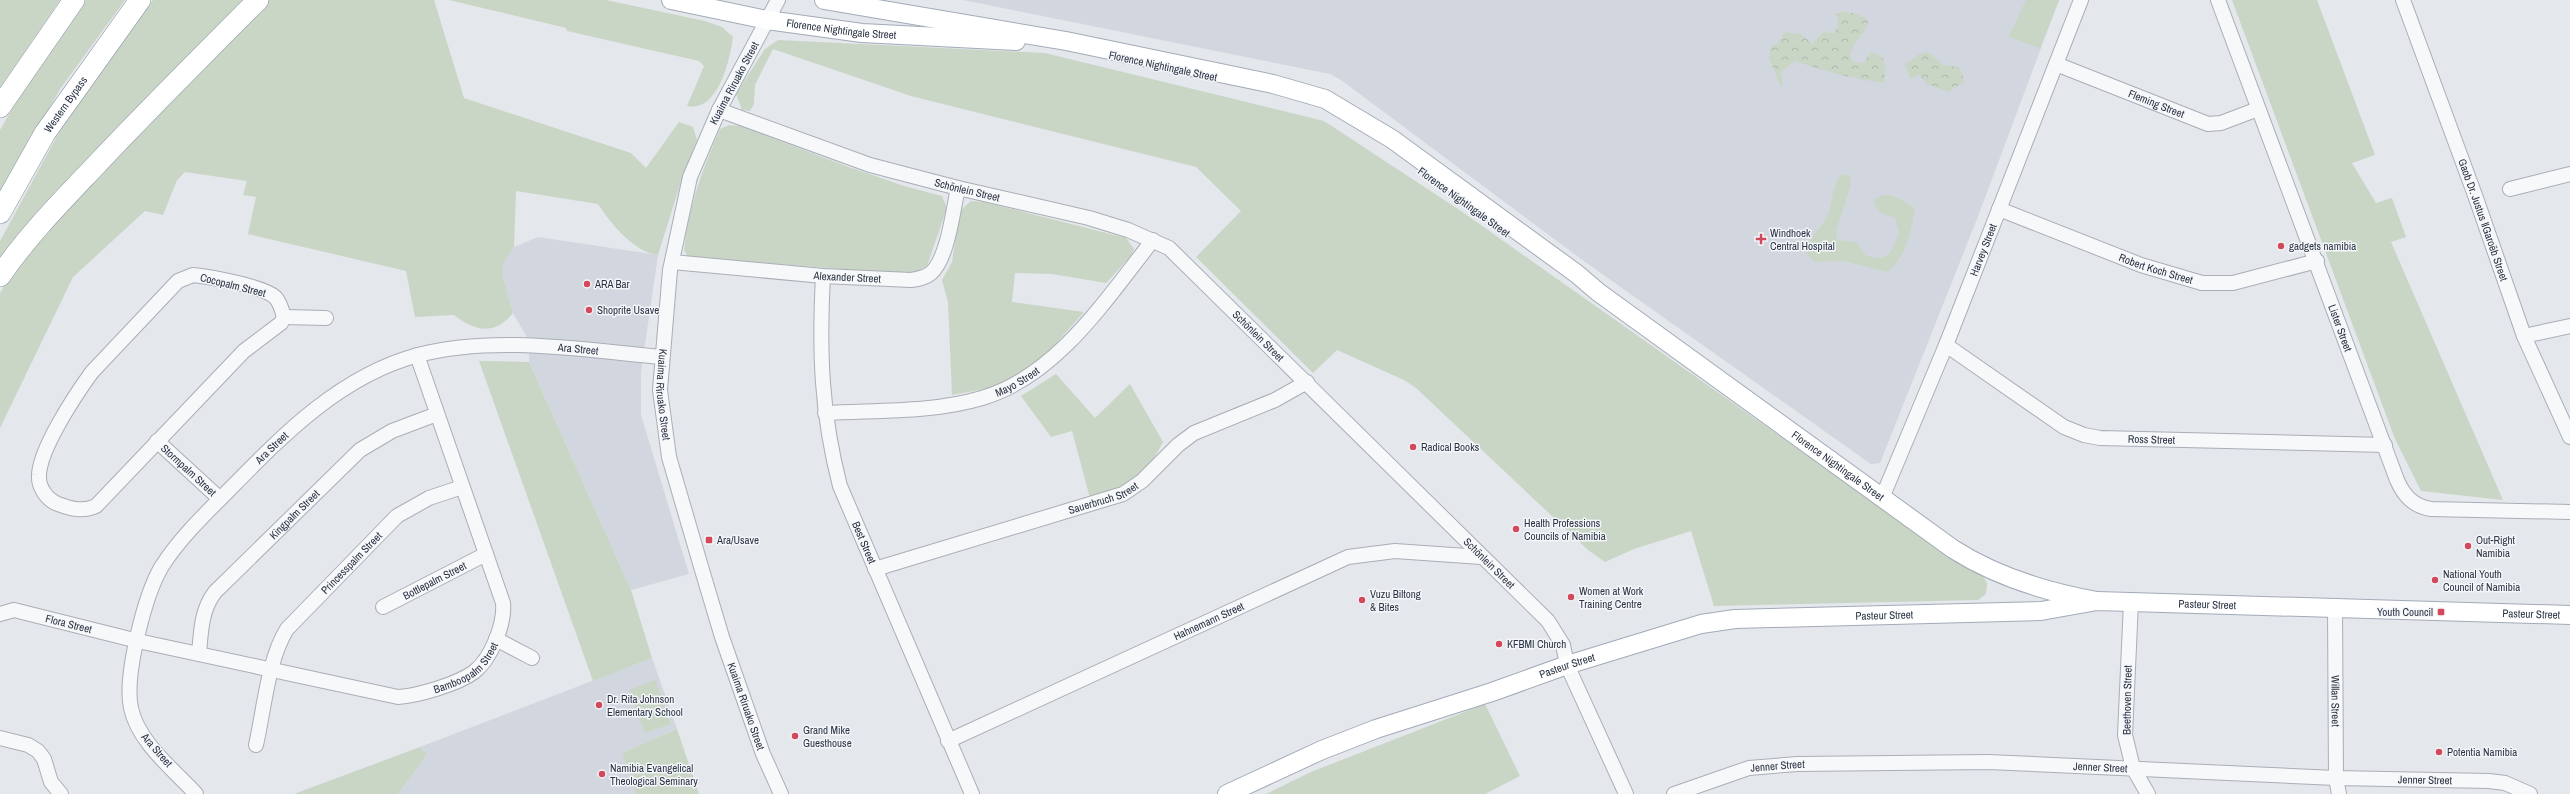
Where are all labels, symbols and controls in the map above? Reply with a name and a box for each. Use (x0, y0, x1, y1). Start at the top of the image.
street label: Florence Nightingale Street (785, 16, 897, 42)
street label: Kuaima Riruako Street (706, 39, 762, 127)
street label: Florence Nightingale Street (1108, 48, 1219, 84)
street label: Western Bypass (41, 73, 91, 135)
street label: Fleming Street (2126, 86, 2187, 121)
street label: Gaob Dr. Justus ǁGaroëb Street (2455, 157, 2511, 283)
street label: Florence Nightingale Street (1415, 164, 1513, 240)
street label: Schönlein Street (933, 175, 1002, 204)
street label: Harvey Street (1967, 221, 2000, 278)
place label: Windhoek Central Hospital (1770, 226, 1835, 253)
marker: Windhoek Central Hospital (1755, 233, 1767, 245)
place label: gadgets namibia (2289, 239, 2356, 253)
marker: gadgets namibia (2276, 241, 2286, 251)
street label: Robert Koch Street (2117, 250, 2195, 287)
street label: Alexander Street (812, 268, 882, 286)
street label: Cocopalm Street (199, 270, 268, 300)
place label: ARA Bar (594, 277, 630, 291)
marker: ARA Bar (582, 279, 592, 289)
street label: Lister Street (2325, 302, 2356, 354)
place label: Shoprite Usave (597, 303, 659, 317)
marker: Shoprite Usave (584, 305, 594, 315)
street label: Schönlein Street (1230, 307, 1287, 365)
street label: Ara Street (556, 340, 599, 358)
street label: Kuaima Riruako Street (653, 348, 674, 442)
street label: Mayo Street (993, 363, 1042, 400)
street label: Ara Street (251, 428, 291, 467)
street label: Florence Nightingale Street (1789, 428, 1887, 504)
street label: Ross Street (2128, 432, 2176, 447)
place label: Radical Books (1421, 440, 1480, 454)
street label: Stormpalm Street (158, 441, 220, 499)
marker: Radical Books (1408, 442, 1418, 452)
street label: Sauerbruch Street (1067, 479, 1141, 517)
street label: Kingpalm Street (266, 486, 323, 542)
place label: Health Professions Councils of Namibia (1524, 516, 1606, 543)
street label: Best Street (849, 519, 880, 566)
marker: Health Professions Councils of Namibia (1511, 524, 1521, 534)
street label: Princesspalm Street (318, 528, 385, 597)
place label: Ara/Usave (716, 533, 759, 547)
place label: Out-Right Namibia (2476, 533, 2516, 560)
marker: Ara/Usave (704, 535, 714, 545)
street label: Schönlein Street (1461, 535, 1518, 592)
marker: Out-Right Namibia (2463, 541, 2473, 551)
street label: Bottlepalm Street (401, 558, 469, 603)
place label: National Youth Council of Namibia (2443, 567, 2520, 594)
marker: National Youth Council of Namibia (2430, 575, 2440, 585)
place label: Women at Work Training Centre (1579, 584, 1644, 611)
place label: Vuzu Biltong & Bites (1370, 587, 1421, 614)
marker: Women at Work Training Centre (1566, 592, 1576, 602)
marker: Vuzu Biltong & Bites (1357, 595, 1367, 605)
street label: Pasteur Street (2178, 596, 2237, 612)
street label: Hahnemann Street (1171, 599, 1247, 643)
place label: Youth Council (2377, 605, 2433, 619)
street label: Pasteur Street (2502, 606, 2561, 622)
street label: Pasteur Street (1855, 607, 1914, 623)
marker: Youth Council (2436, 607, 2446, 617)
street label: Flora Street (44, 611, 94, 636)
place label: KFBMI Church (1507, 637, 1566, 651)
marker: KFBMI Church (1494, 639, 1504, 649)
street label: Bamboopalm Street (432, 640, 501, 696)
street label: Pasteur Street (1537, 650, 1597, 681)
street label: Kuaima Riruako Street (724, 661, 768, 752)
street label: Beethoven Street (2119, 665, 2135, 735)
street label: Willan Street (2328, 675, 2343, 727)
place label: Dr. Rita Johnson Elementary School (607, 692, 683, 719)
marker: Dr. Rita Johnson Elementary School (594, 700, 604, 710)
place label: Grand Mike Guesthouse (803, 723, 852, 750)
street label: Ara Street (138, 729, 176, 770)
marker: Grand Mike Guesthouse (790, 731, 800, 741)
place label: Potentia Namibia (2447, 745, 2517, 759)
marker: Potentia Namibia (2434, 747, 2444, 757)
street label: Jenner Street (1750, 757, 1805, 775)
street label: Jenner Street (2073, 759, 2128, 775)
place label: Namibia Evangelical Theological Seminary (610, 761, 698, 788)
marker: Namibia Evangelical Theological Seminary (597, 769, 607, 779)
street label: Jenner Street (2398, 772, 2453, 787)

